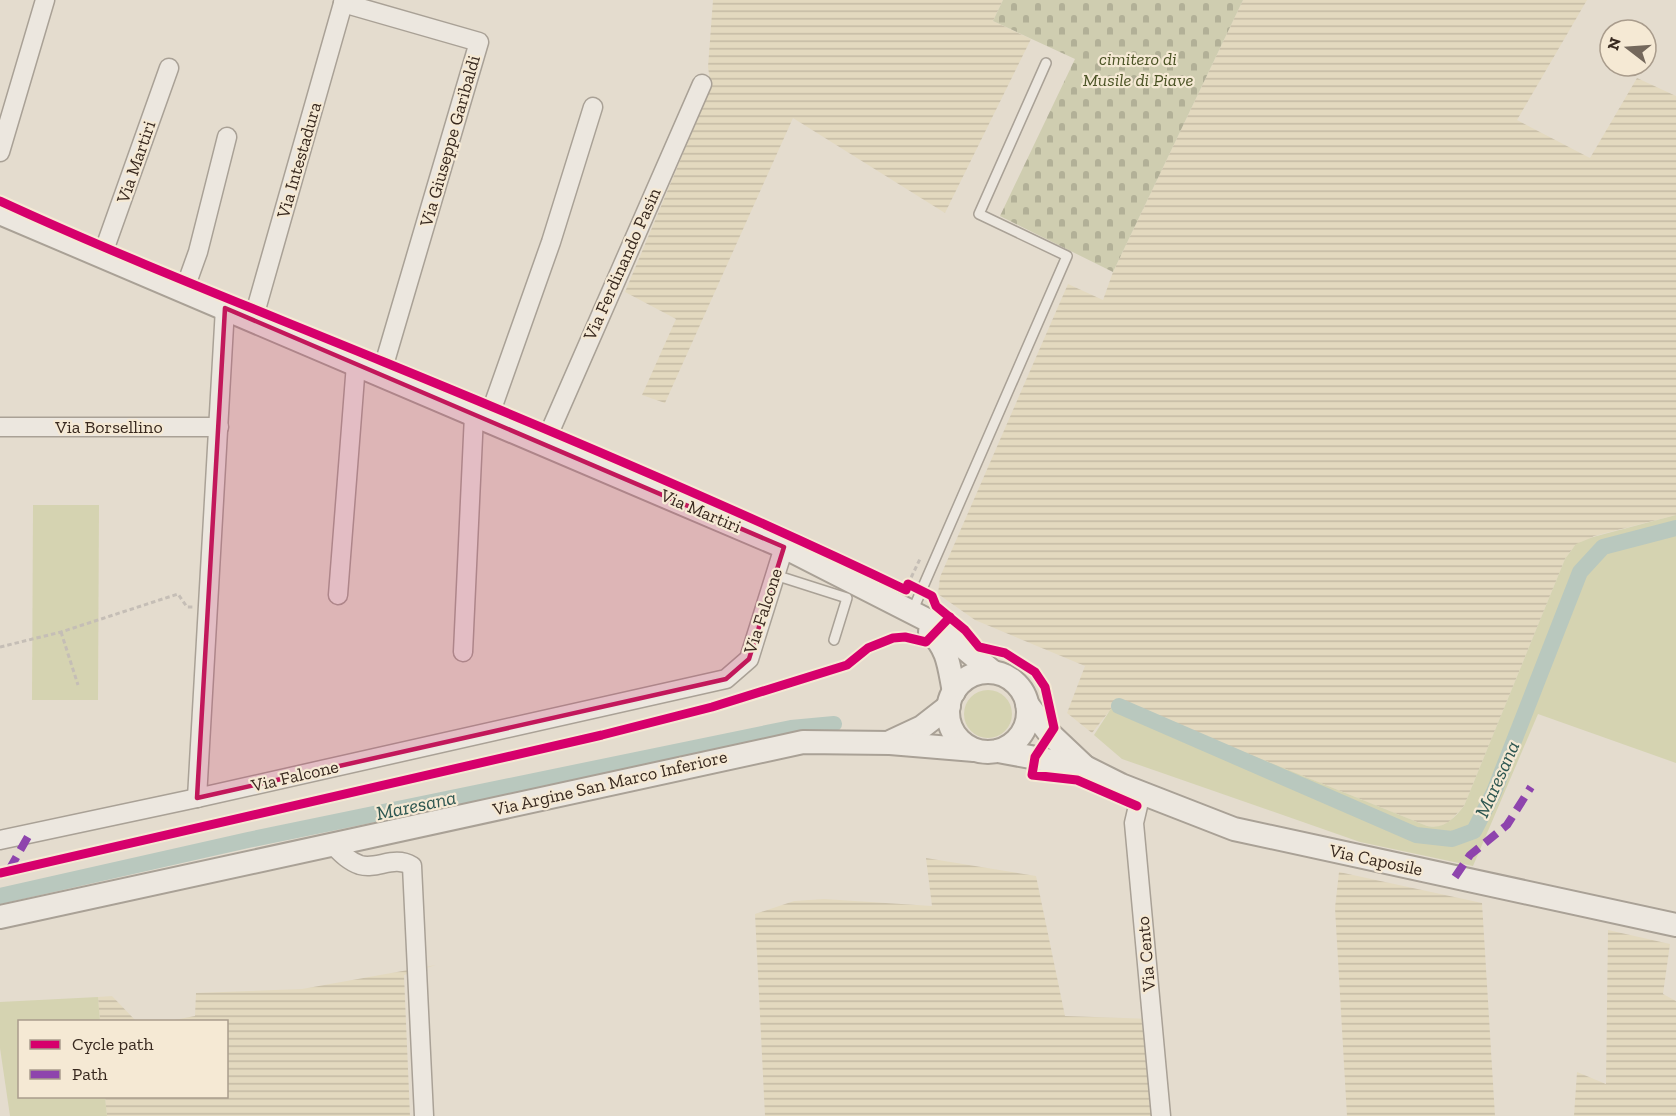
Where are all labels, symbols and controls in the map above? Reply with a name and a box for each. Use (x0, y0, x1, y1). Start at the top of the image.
north arrow (1598, 18, 1658, 78)
text: N (1603, 35, 1625, 52)
park label: cimitero di Musile di Piave (1083, 48, 1193, 91)
street label: Via Giuseppe Garibaldi (415, 53, 485, 230)
street label: Via Intestadura (272, 99, 326, 222)
street label: Via Martiri (111, 118, 160, 207)
street label: Via Ferdinando Pasin (578, 184, 666, 344)
street label: Via Borsellino (54, 416, 163, 438)
street label: Via Martiri (656, 484, 745, 538)
street label: Via Falcone (739, 565, 787, 658)
water label: Maresana (1469, 737, 1525, 821)
street label: Via Argine San Marco Inferiore (490, 745, 729, 821)
street label: Via Falcone (248, 755, 341, 797)
water label: Maresana (374, 785, 458, 825)
street label: Via Caposile (1326, 839, 1425, 881)
street label: Via Cento (1132, 915, 1160, 994)
legend (18, 1020, 228, 1098)
text: Cycle path (72, 1033, 154, 1055)
text: Path (72, 1063, 108, 1085)

